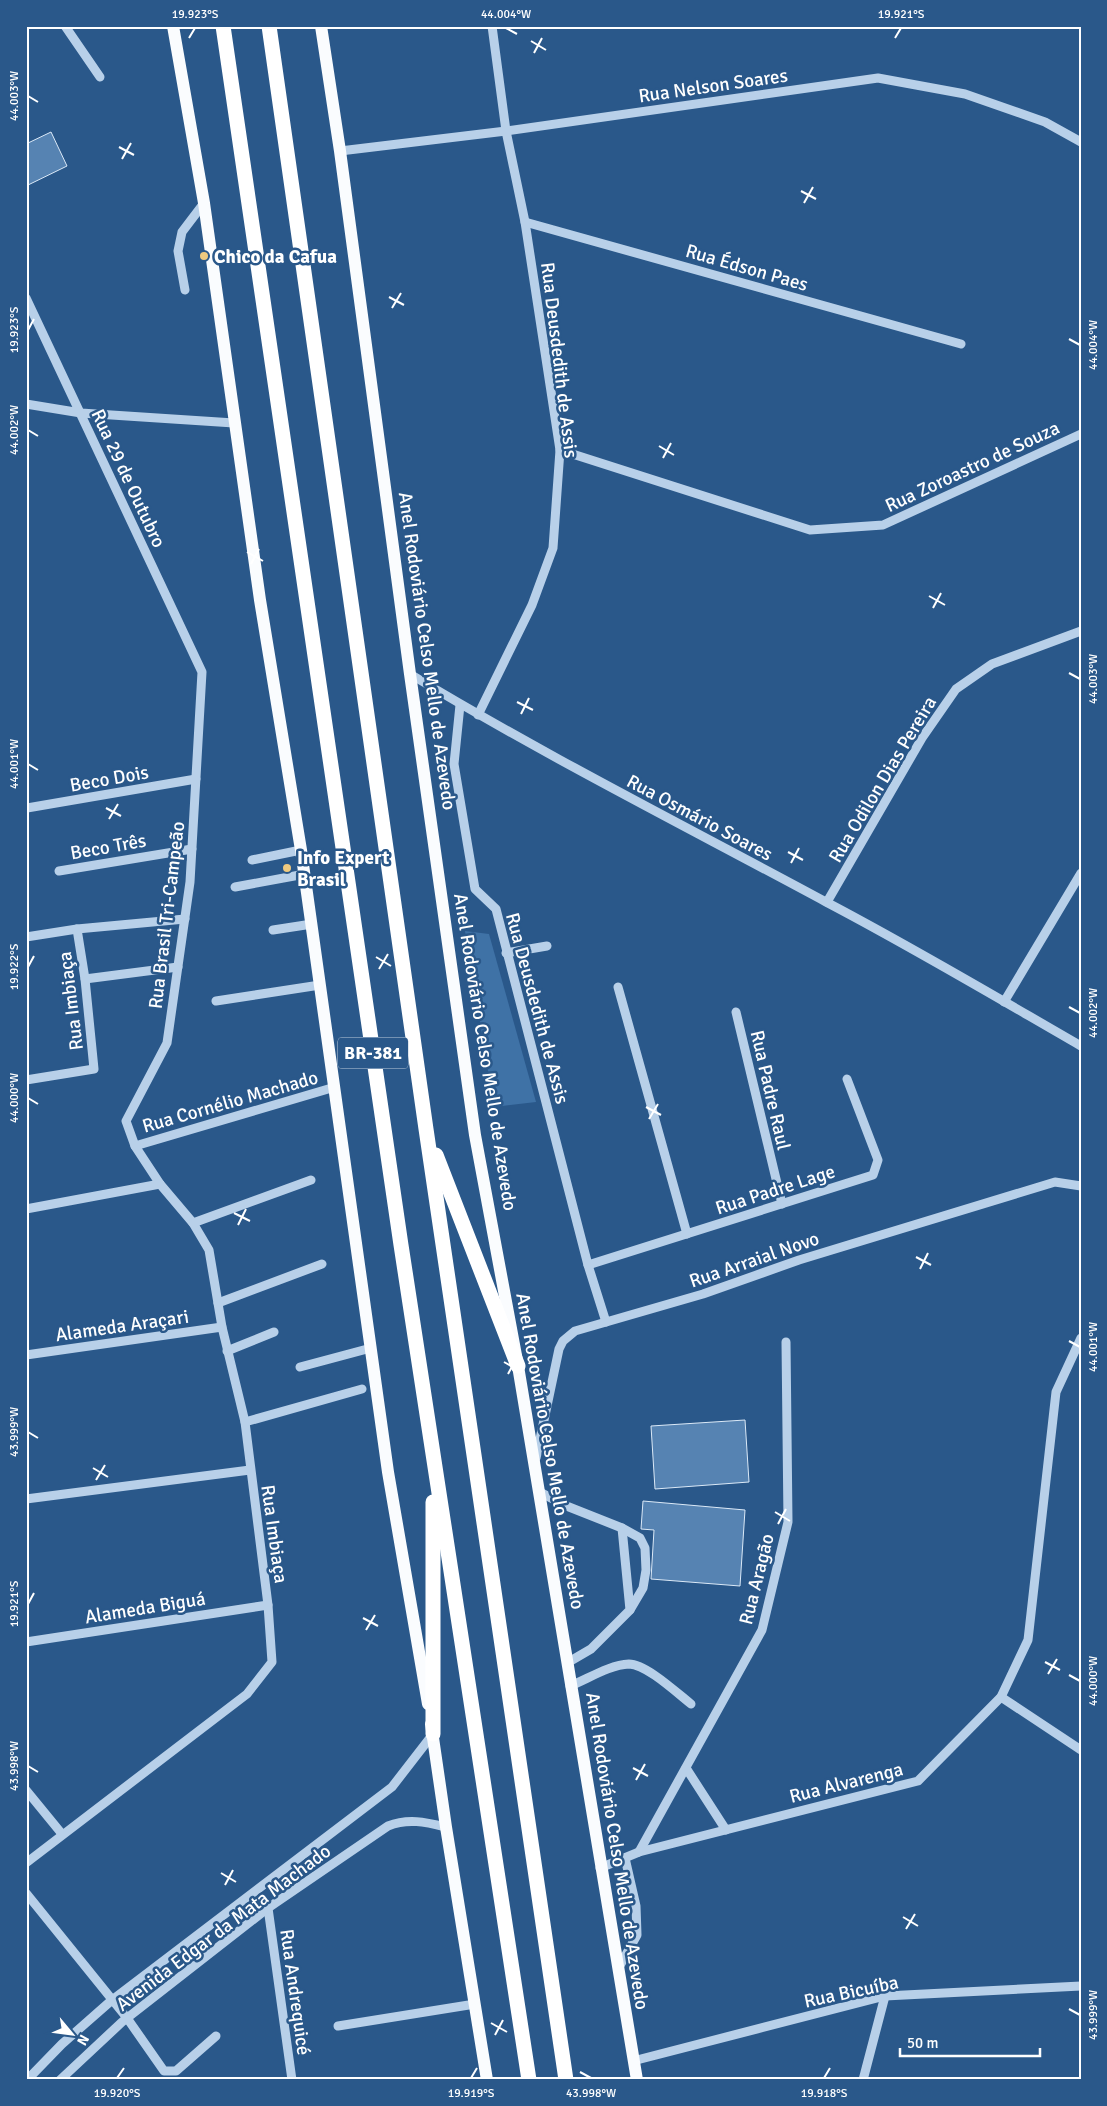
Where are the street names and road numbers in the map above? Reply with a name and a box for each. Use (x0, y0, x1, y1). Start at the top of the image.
street label: Rua Nelson Soares (637, 64, 789, 108)
street label: Rua Édson Paes (683, 239, 811, 297)
street label: Rua Deusdedith de Assis (535, 261, 583, 459)
street label: Rua 29 de Outubro (85, 405, 171, 552)
street label: Rua Zoroastro de Souza (881, 416, 1063, 518)
street label: Anel Rodoviário Celso Mello de Azevedo (393, 491, 461, 812)
street label: Rua Odilon Dias Pereira (824, 692, 942, 867)
street label: Beco Dois (68, 760, 150, 798)
street label: Rua Osmário Soares (622, 769, 777, 866)
street label: Rua Brasil Tri-Campeão (144, 820, 190, 1010)
street label: Beco Três (68, 828, 148, 865)
street label: Anel Rodoviário Celso Mello de Azevedo (448, 892, 522, 1213)
street label: Rua Deusdedith de Assis (500, 910, 574, 1107)
street label: Rua Imbiaça (53, 950, 89, 1052)
street label: Rua Padre Raul (745, 1028, 795, 1153)
road number: BR-381 (338, 1038, 408, 1068)
street label: Rua Cornélio Machado (140, 1065, 321, 1139)
street label: Rua Padre Lage (712, 1159, 838, 1221)
street label: Rua Arraial Novo (686, 1226, 823, 1293)
street label: Anel Rodoviário Celso Mello de Azevedo (510, 1291, 590, 1611)
street label: Alameda Araçari (54, 1305, 190, 1347)
street label: Rua Imbiaça (255, 1483, 293, 1585)
street label: Rua Aragão (734, 1531, 780, 1627)
street label: Alameda Biguá (83, 1587, 207, 1629)
street label: Anel Rodoviário Celso Mello de Azevedo (580, 1691, 654, 2012)
street label: Rua Alvarenga (787, 1757, 906, 1809)
street label: Avenida Edgar da Mata Machado (111, 1839, 336, 2016)
street label: Rua Andrequicé (274, 1927, 316, 2057)
street label: Rua Bicuíba (802, 1970, 901, 2014)

